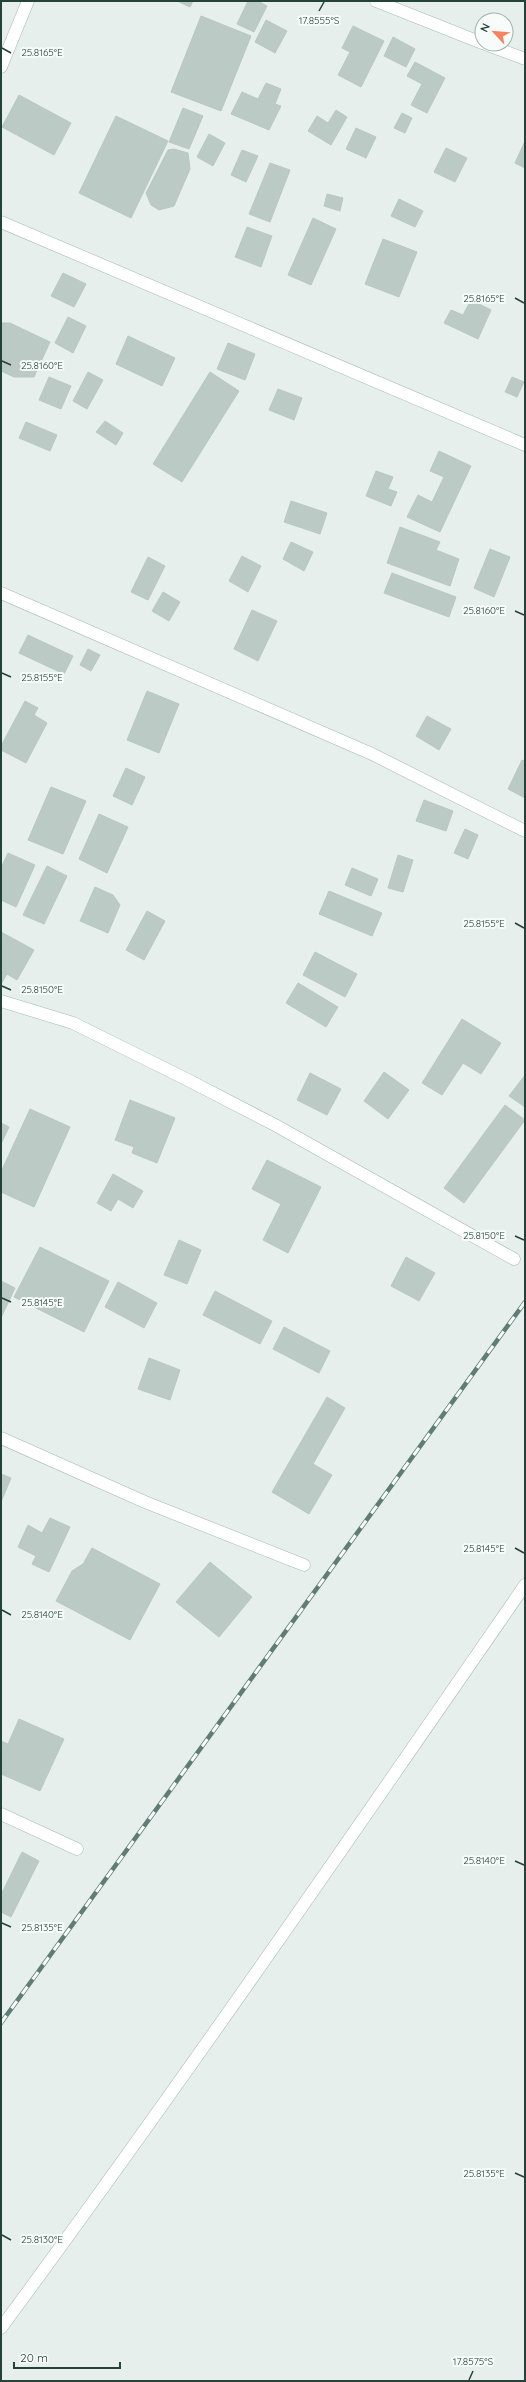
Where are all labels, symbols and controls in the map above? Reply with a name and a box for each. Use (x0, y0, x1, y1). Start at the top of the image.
north arrow (474, 12, 514, 52)
text: 17.8555°S (299, 14, 340, 27)
text: N (477, 21, 493, 34)
text: 25.8165°E (21, 46, 63, 59)
text: 25.8165°E (463, 292, 505, 305)
text: 25.8160°E (21, 359, 63, 372)
text: 25.8160°E (463, 604, 505, 617)
text: 25.8155°E (21, 671, 63, 684)
text: 25.8155°E (463, 917, 505, 930)
text: 25.8150°E (21, 983, 63, 996)
text: 25.8150°E (463, 1229, 505, 1242)
text: 25.8145°E (21, 1296, 63, 1309)
text: 25.8145°E (463, 1542, 505, 1555)
text: 25.8140°E (21, 1608, 63, 1621)
text: 25.8140°E (463, 1854, 505, 1867)
text: 25.8135°E (21, 1921, 63, 1934)
text: 25.8135°E (463, 2167, 505, 2180)
text: 25.8130°E (21, 2233, 63, 2246)
scale bar (14, 2344, 120, 2370)
text: 20 m (20, 2350, 48, 2365)
text: 17.8575°S (453, 2355, 494, 2368)

